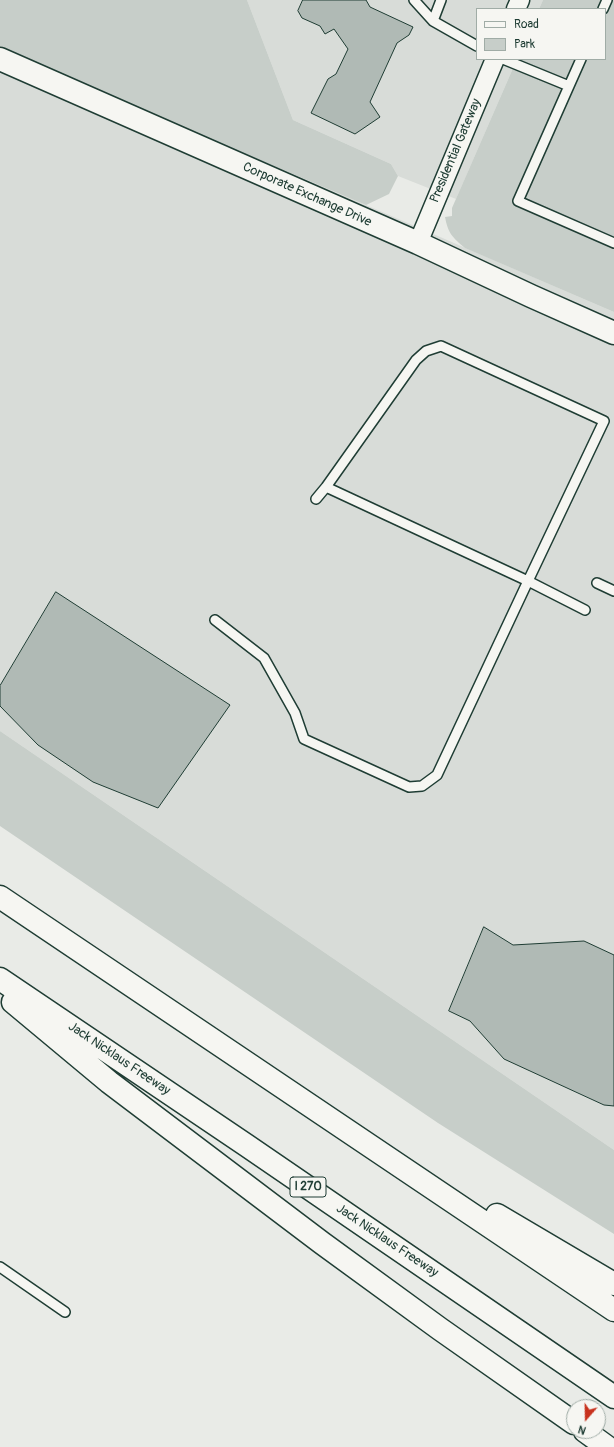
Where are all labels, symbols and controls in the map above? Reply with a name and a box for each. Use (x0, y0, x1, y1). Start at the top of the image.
legend (476, 8, 606, 60)
text: Road (514, 17, 539, 32)
text: Park (514, 37, 535, 52)
street label: Presidential Gateway (427, 97, 485, 205)
street label: Corporate Exchange Drive (240, 160, 374, 230)
street label: Jack Nicklaus Freeway (65, 1019, 173, 1099)
road number: I 270 (290, 1177, 326, 1197)
street label: Jack Nicklaus Freeway (333, 1201, 441, 1281)
north arrow (566, 1399, 606, 1439)
text: N (576, 1422, 588, 1437)

